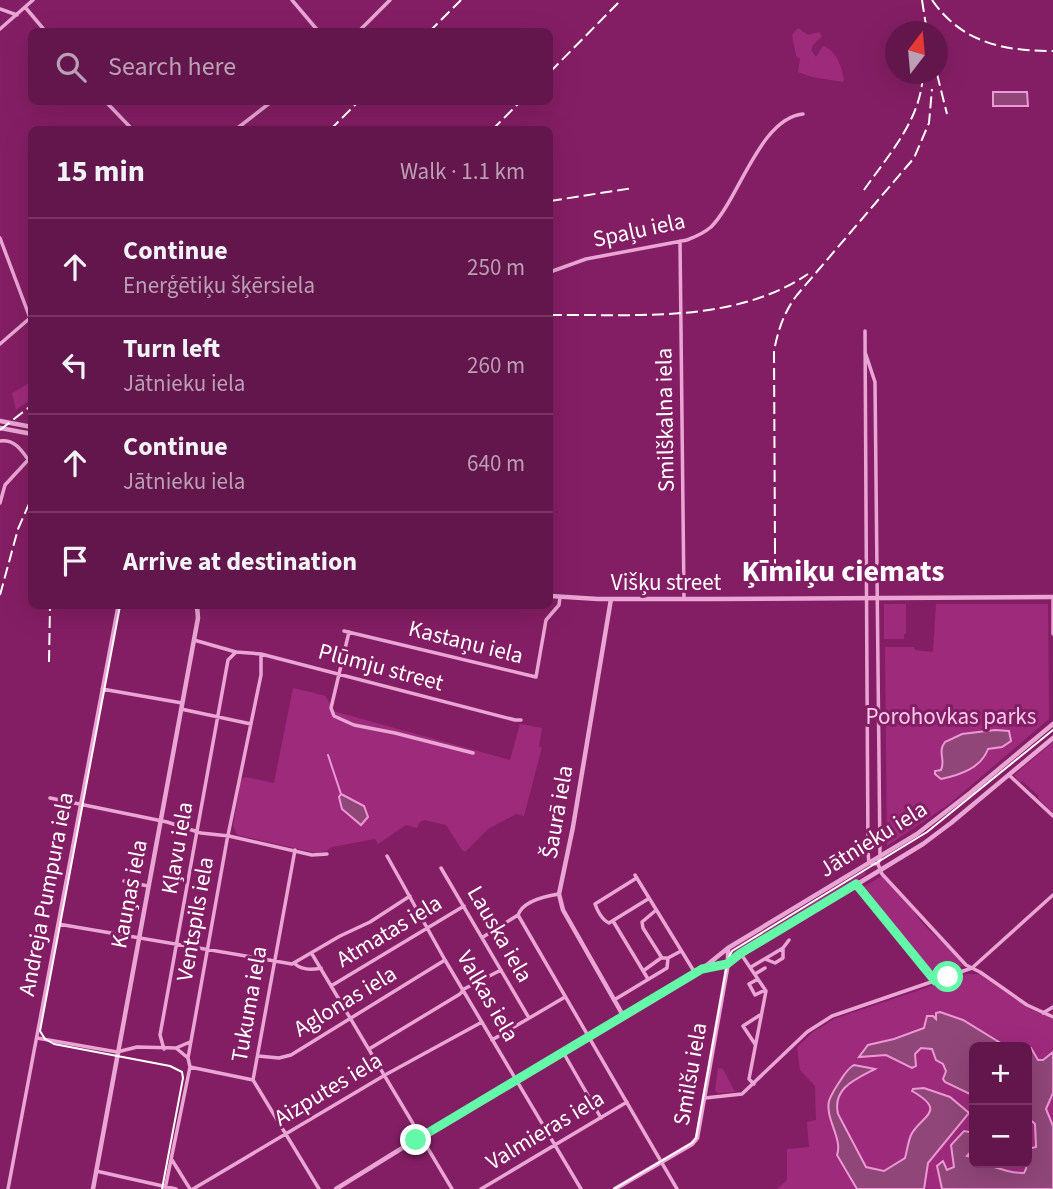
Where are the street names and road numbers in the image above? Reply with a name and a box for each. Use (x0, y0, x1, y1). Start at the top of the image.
street label: Spaļu iela (590, 204, 688, 256)
street label: Smilškalna iela (647, 348, 683, 492)
street label: Višķu street (611, 566, 721, 599)
street label: Kastaņu iela (405, 612, 527, 672)
street label: Plūmju street (315, 634, 447, 700)
street label: Šaurā iela (533, 763, 581, 861)
street label: Andreja Pumpura iela (10, 789, 82, 999)
street label: Jātnieku iela (812, 793, 934, 885)
street label: Kļavu iela (153, 799, 201, 897)
street label: Kauņas iela (102, 837, 156, 951)
street label: Ventspils iela (168, 854, 222, 984)
street label: Lauska iela (459, 880, 541, 988)
street label: Atmatas iela (330, 886, 448, 976)
street label: Tukuma iela (223, 943, 275, 1065)
street label: Valkas iela (449, 944, 527, 1048)
street label: Aglonas iela (287, 957, 403, 1045)
street label: Smilšu iela (665, 1020, 715, 1128)
street label: Aizputes iela (268, 1044, 388, 1134)
street label: Valmieras iela (480, 1082, 610, 1178)

